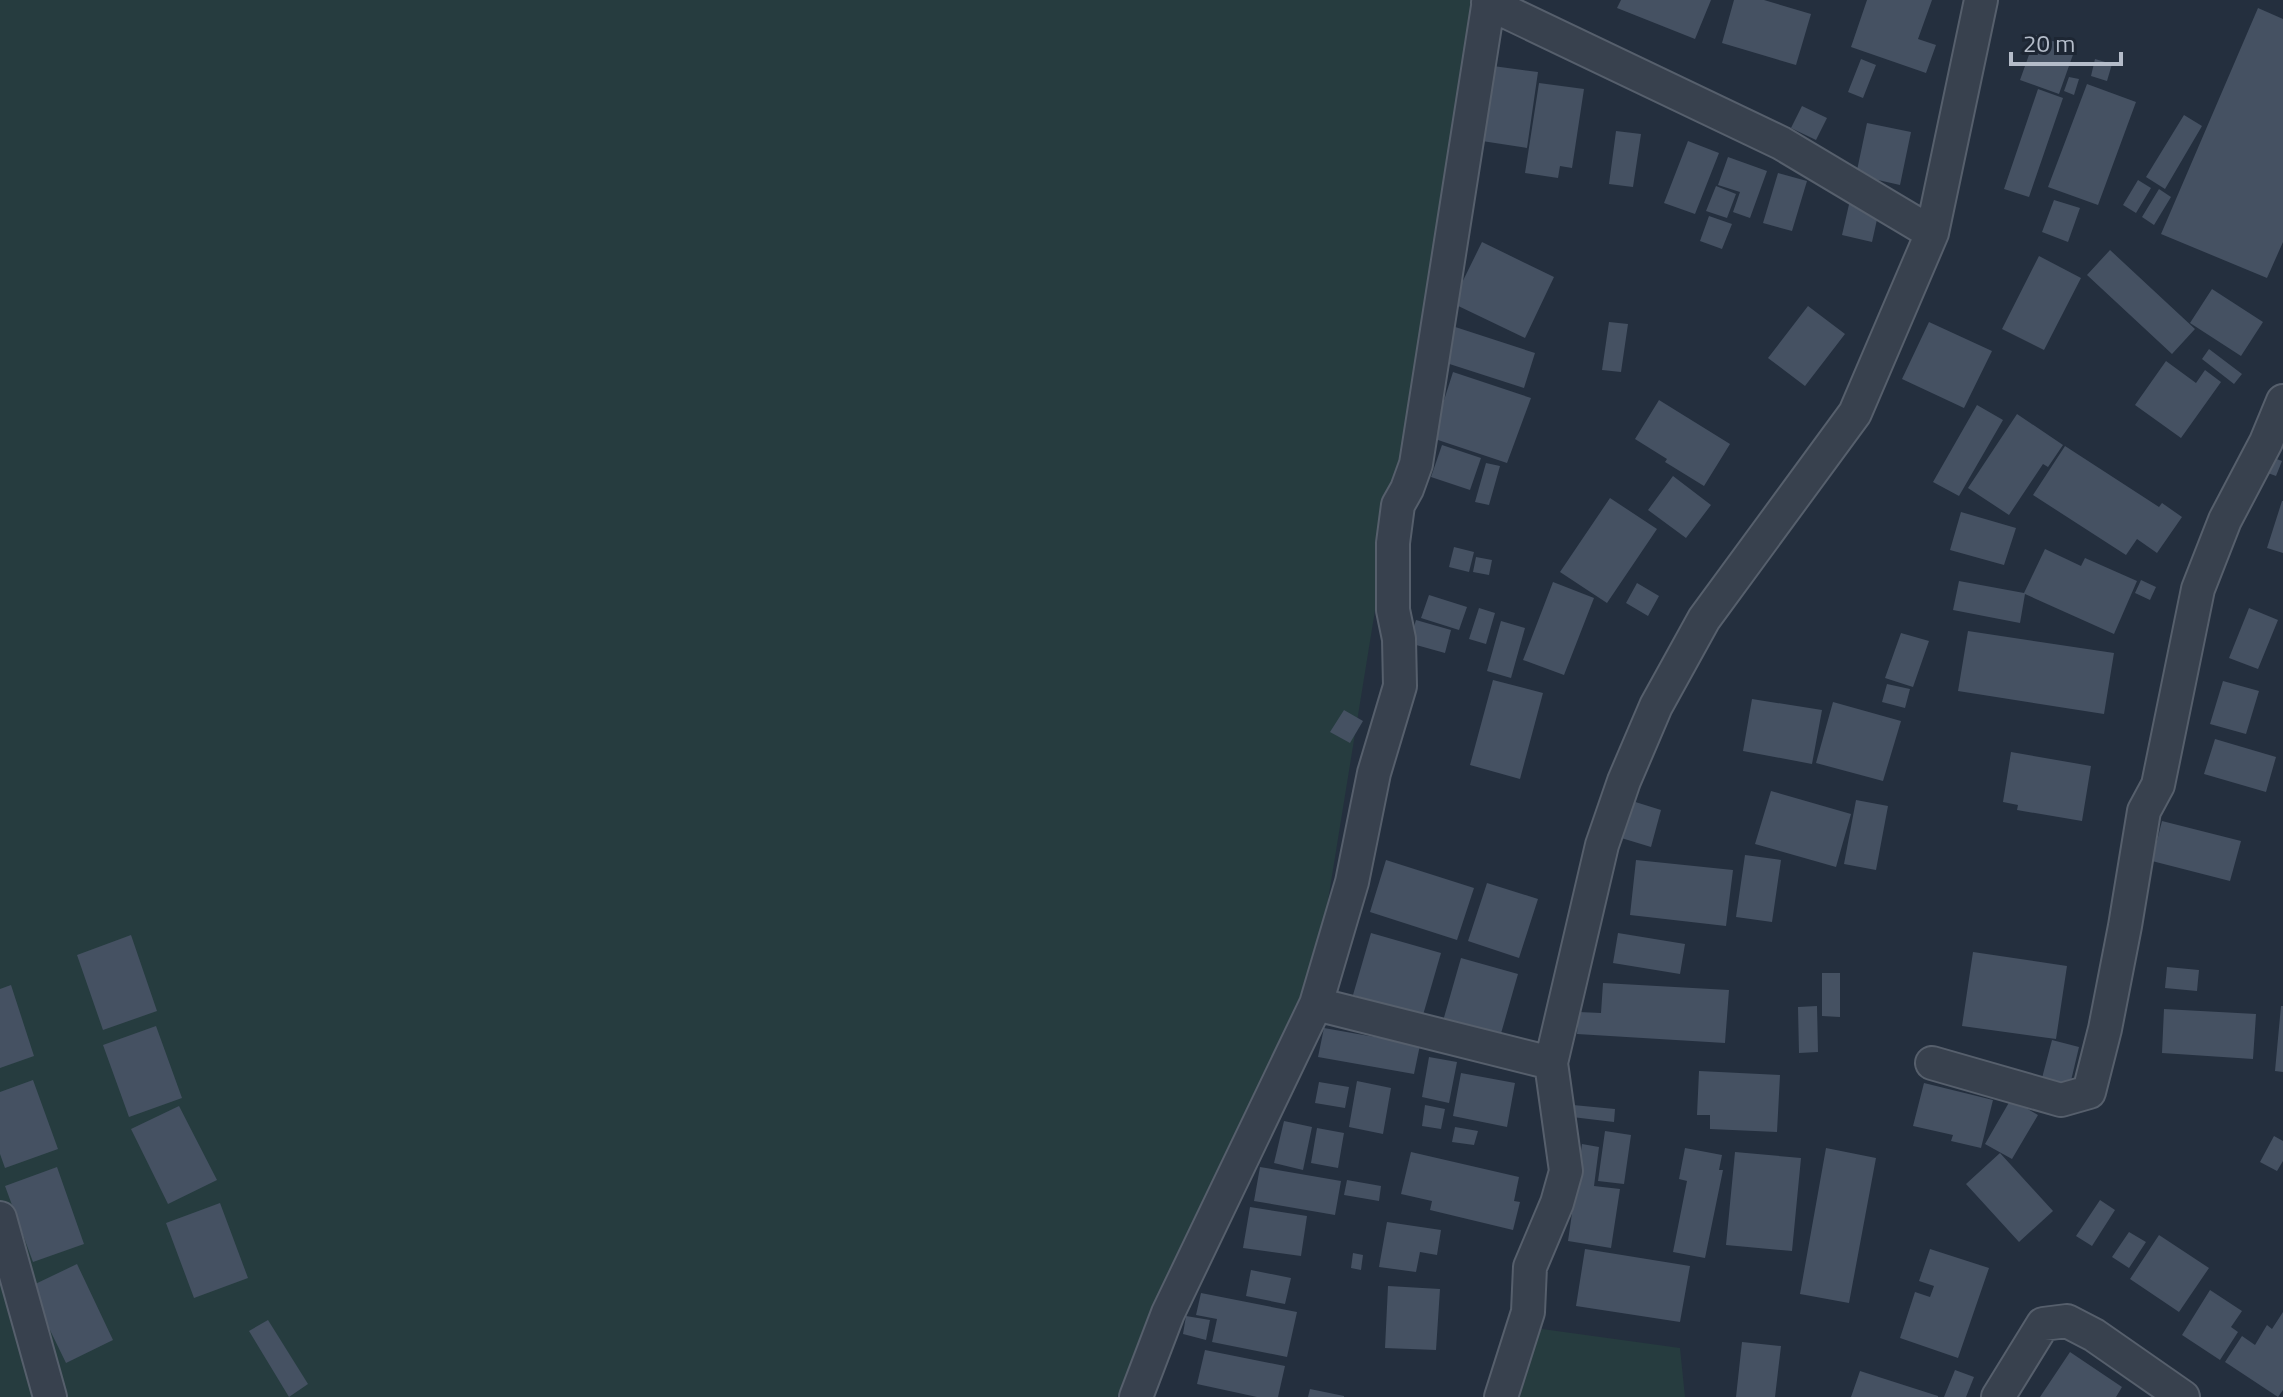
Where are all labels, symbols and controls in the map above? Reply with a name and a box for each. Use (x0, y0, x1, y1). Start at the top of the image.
scale bar (2011, 16, 2121, 66)
text: 20 m (2023, 25, 2075, 61)

